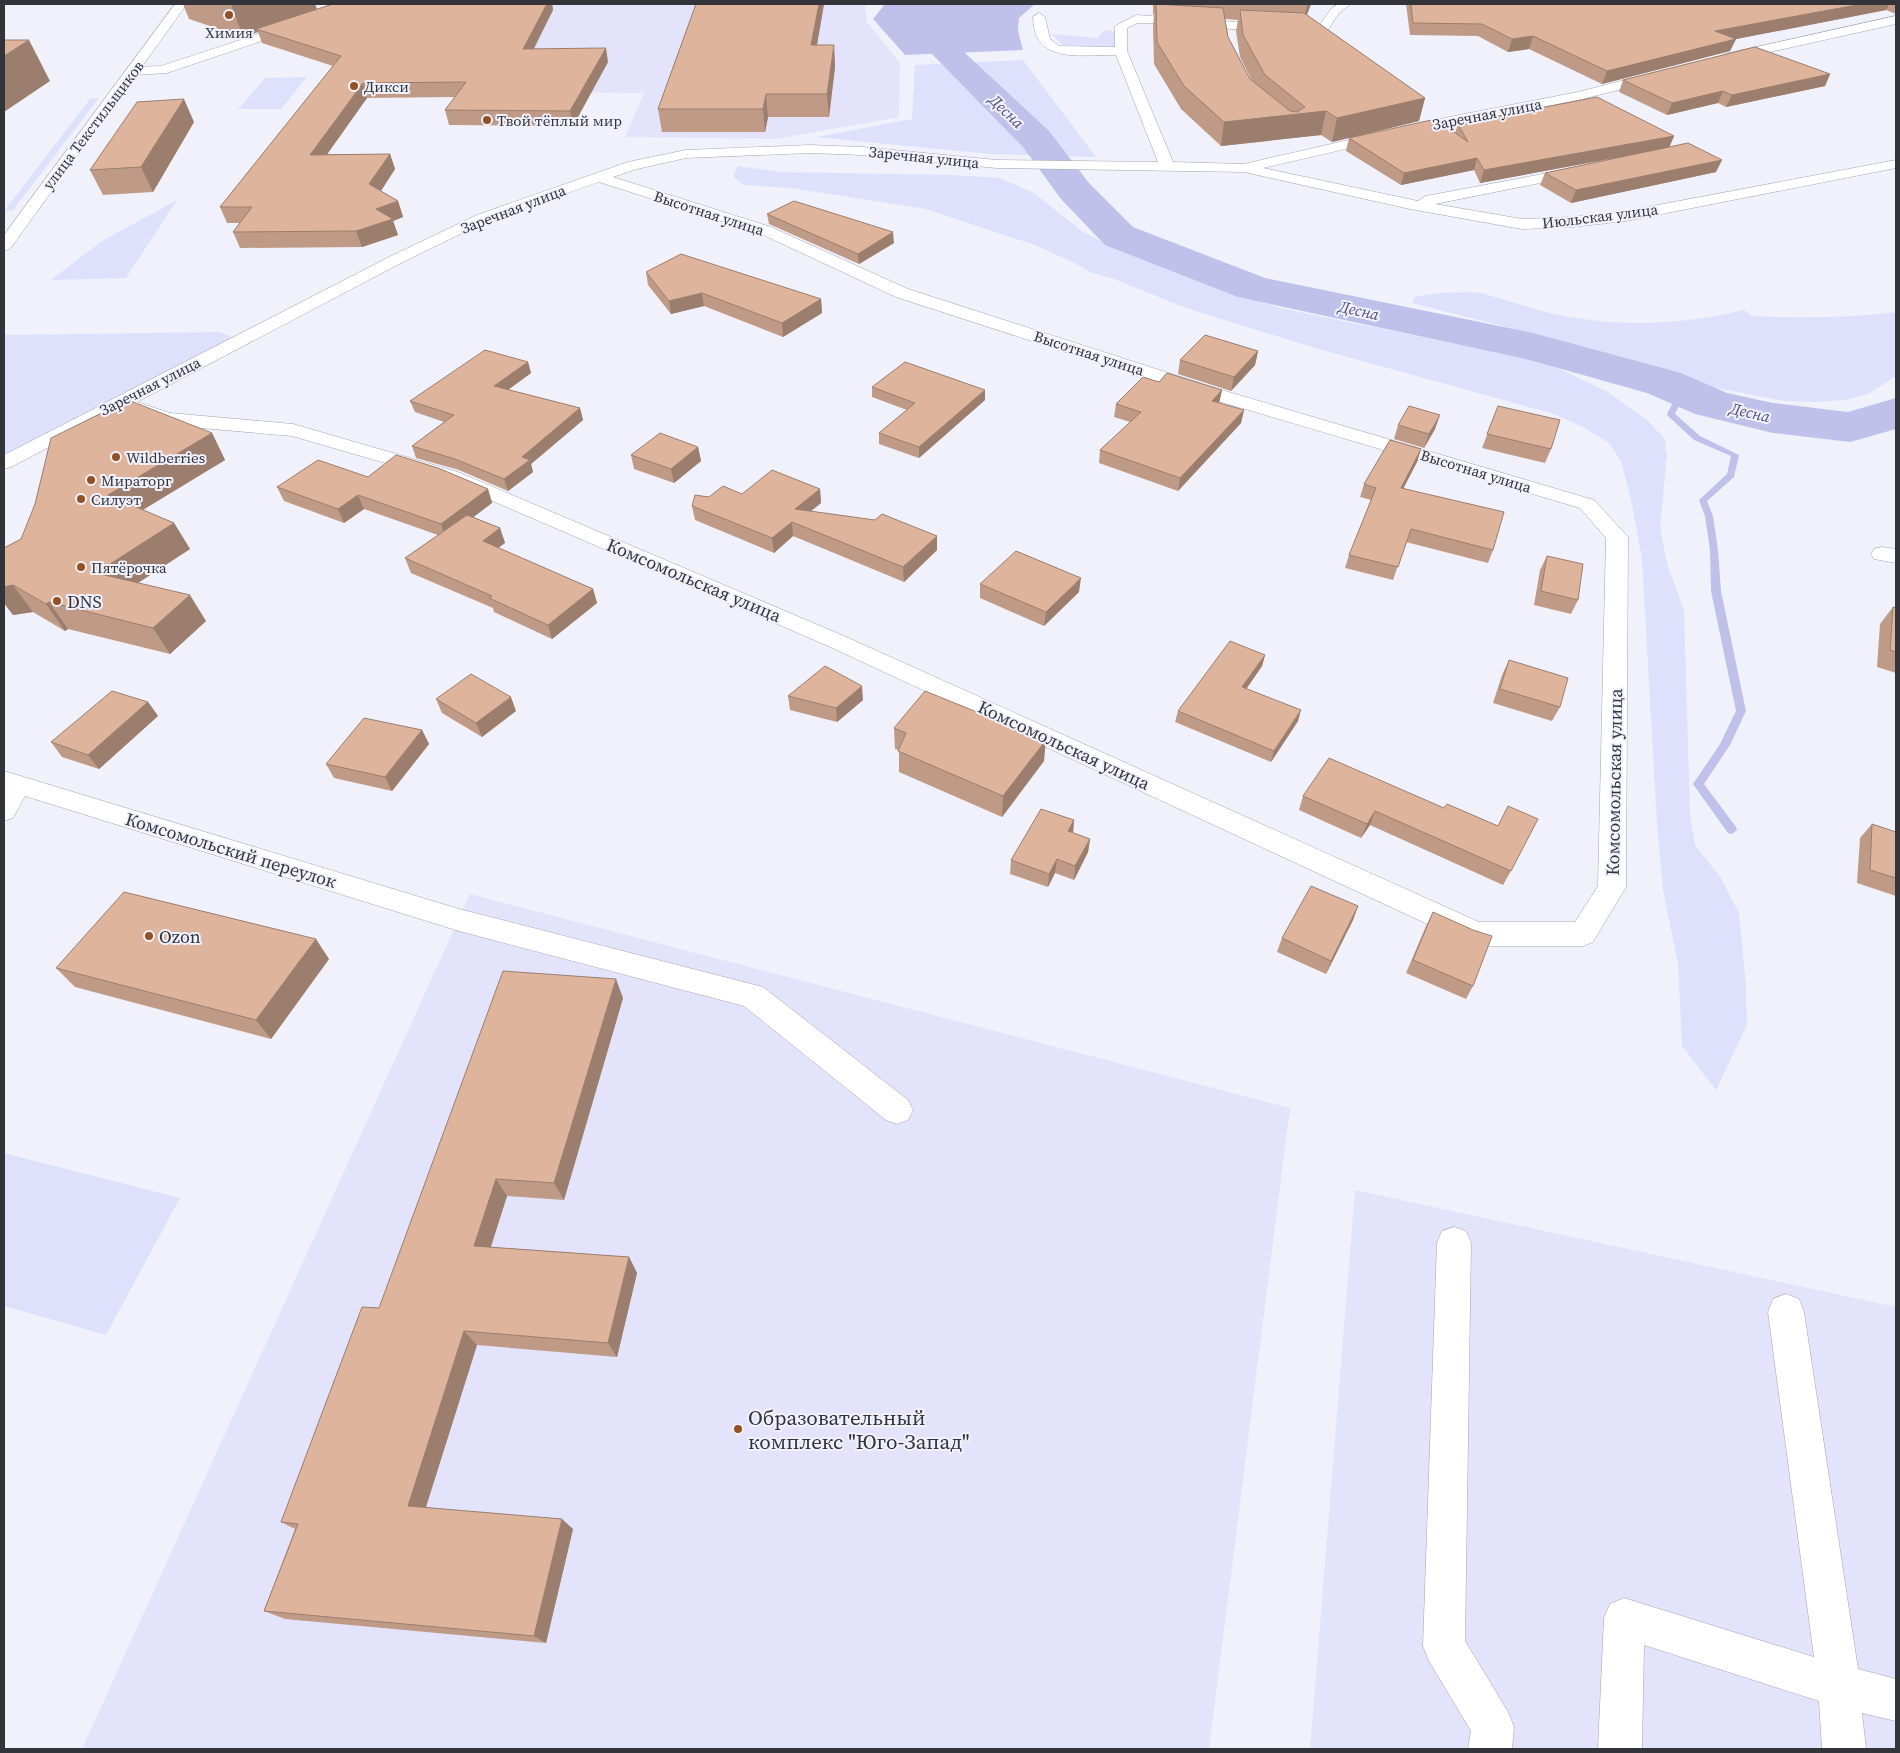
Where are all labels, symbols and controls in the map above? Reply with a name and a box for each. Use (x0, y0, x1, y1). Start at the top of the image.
marker: Химия (223, 9, 235, 21)
place label: Химия (205, 22, 253, 43)
street label: улица Текстильщиков (37, 56, 149, 194)
place label: Дикси (364, 76, 409, 97)
marker: Дикси (348, 80, 360, 92)
water label: Десна (983, 87, 1030, 134)
street label: Заречная улица (1431, 93, 1544, 135)
place label: Твой тёплый мир (497, 110, 622, 131)
marker: Твой тёплый мир (481, 114, 493, 126)
street label: Заречная улица (868, 141, 981, 173)
street label: Заречная улица (457, 179, 569, 239)
street label: Высотная улица (651, 185, 767, 241)
street label: Июльская улица (1541, 198, 1660, 234)
water label: Десна (1335, 295, 1382, 325)
street label: Высотная улица (1031, 325, 1147, 381)
street label: Заречная улица (96, 351, 205, 421)
water label: Десна (1726, 396, 1773, 427)
street label: Высотная улица (1418, 444, 1534, 498)
place label: Wildberries (126, 447, 205, 468)
marker: Wildberries (110, 451, 122, 463)
place label: Мираторг (101, 470, 172, 491)
marker: Мираторг (85, 474, 97, 486)
place label: Силуэт (91, 489, 141, 510)
marker: Силуэт (75, 493, 87, 505)
street label: Комсомольская улица (603, 532, 786, 628)
place label: Пятёрочка (91, 557, 167, 578)
marker: Пятёрочка (75, 561, 87, 573)
place label: DNS (67, 589, 102, 614)
marker: DNS (51, 595, 63, 607)
street label: Комсомольская улица (1600, 687, 1628, 876)
street label: Комсомольская улица (974, 694, 1155, 796)
street label: Комсомольский переулок (123, 806, 340, 894)
place label: Ozon (159, 924, 201, 949)
marker: Ozon (143, 930, 155, 942)
place label: Образовательный комплекс "Юго-Запад" (748, 1403, 970, 1456)
marker: Образовательный комплекс "Юго-Запад" (732, 1423, 744, 1435)

